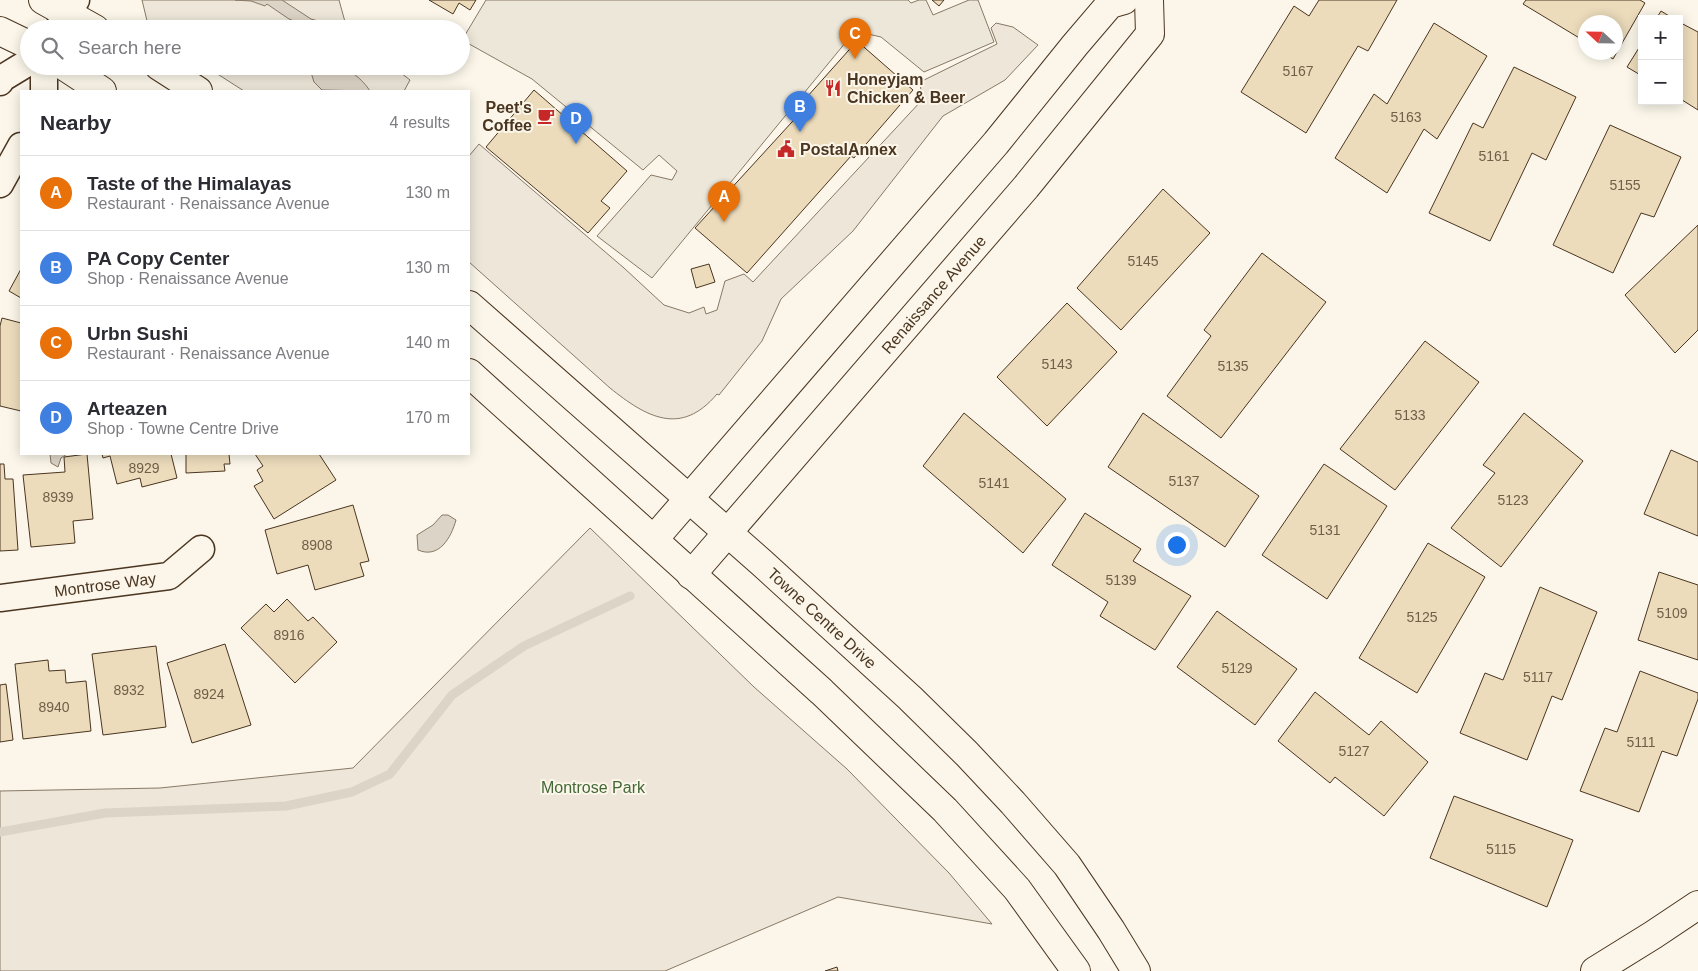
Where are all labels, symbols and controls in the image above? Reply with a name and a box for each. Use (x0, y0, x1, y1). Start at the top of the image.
north arrow (1578, 15, 1623, 60)
map controls (1638, 15, 1683, 105)
button: + (1638, 15, 1683, 60)
pin: C (839, 18, 871, 59)
search box (20, 20, 470, 75)
icon: search (38, 34, 66, 62)
text: Search here (78, 37, 182, 58)
button: − (1638, 60, 1683, 105)
house number: 5167 (1282, 63, 1314, 79)
place label: Honeyjam Chicken & Beer (847, 71, 965, 106)
restaurant icon: Honeyjam Chicken & Beer (823, 78, 843, 98)
pin: B (784, 91, 816, 132)
place label: Peet's Coffee (482, 99, 532, 134)
pin: D (560, 103, 592, 144)
cafe icon: Peet's Coffee (536, 106, 556, 126)
house number: 5163 (1390, 109, 1422, 125)
text: Nearby (40, 111, 111, 134)
text: 4 results (390, 114, 450, 131)
public building icon: PostalAnnex (776, 139, 796, 159)
place label: PostalAnnex (800, 141, 897, 158)
house number: 5161 (1478, 148, 1510, 164)
text: Taste of the Himalayas (87, 173, 292, 194)
house number: 5155 (1609, 177, 1641, 193)
pin: A (708, 181, 740, 222)
text: A (50, 184, 62, 201)
text: 130 m (406, 184, 450, 201)
text: Restaurant · Renaissance Avenue (87, 195, 330, 212)
street label: Renaissance Avenue (878, 232, 989, 357)
text: PA Copy Center (87, 248, 230, 269)
house number: 5145 (1127, 253, 1159, 269)
text: B (50, 259, 62, 276)
text: 130 m (406, 259, 450, 276)
text: Shop · Renaissance Avenue (87, 270, 289, 287)
text: Urbn Sushi (87, 323, 188, 344)
text: C (50, 334, 62, 351)
text: 140 m (406, 334, 450, 351)
text: Restaurant · Renaissance Avenue (87, 345, 330, 362)
house number: 5143 (1041, 356, 1073, 372)
house number: 5135 (1217, 358, 1249, 374)
text: Arteazen (87, 398, 167, 419)
house number: 5133 (1394, 407, 1426, 423)
text: D (50, 409, 62, 426)
text: 170 m (406, 409, 450, 426)
text: Shop · Towne Centre Drive (87, 420, 279, 437)
house number: 8929 (128, 460, 160, 476)
house number: 5137 (1168, 473, 1200, 489)
house number: 5141 (978, 475, 1010, 491)
house number: 8939 (42, 489, 74, 505)
house number: 5123 (1497, 492, 1529, 508)
house number: 5131 (1309, 522, 1341, 538)
your location (1164, 532, 1190, 558)
house number: 8908 (301, 537, 333, 553)
street label: Towne Centre Drive (765, 564, 880, 672)
street label: Montrose Way (53, 569, 157, 599)
house number: 5139 (1105, 572, 1137, 588)
house number: 5109 (1656, 605, 1688, 621)
house number: 5125 (1406, 609, 1438, 625)
house number: 8916 (273, 627, 305, 643)
house number: 5129 (1221, 660, 1253, 676)
house number: 5117 (1523, 669, 1553, 685)
house number: 8932 (113, 682, 145, 698)
house number: 8924 (193, 686, 225, 702)
house number: 8940 (38, 699, 70, 715)
house number: 5111 (1626, 734, 1656, 750)
house number: 5127 (1338, 743, 1370, 759)
park label: Montrose Park (541, 779, 646, 796)
house number: 5115 (1486, 841, 1516, 857)

